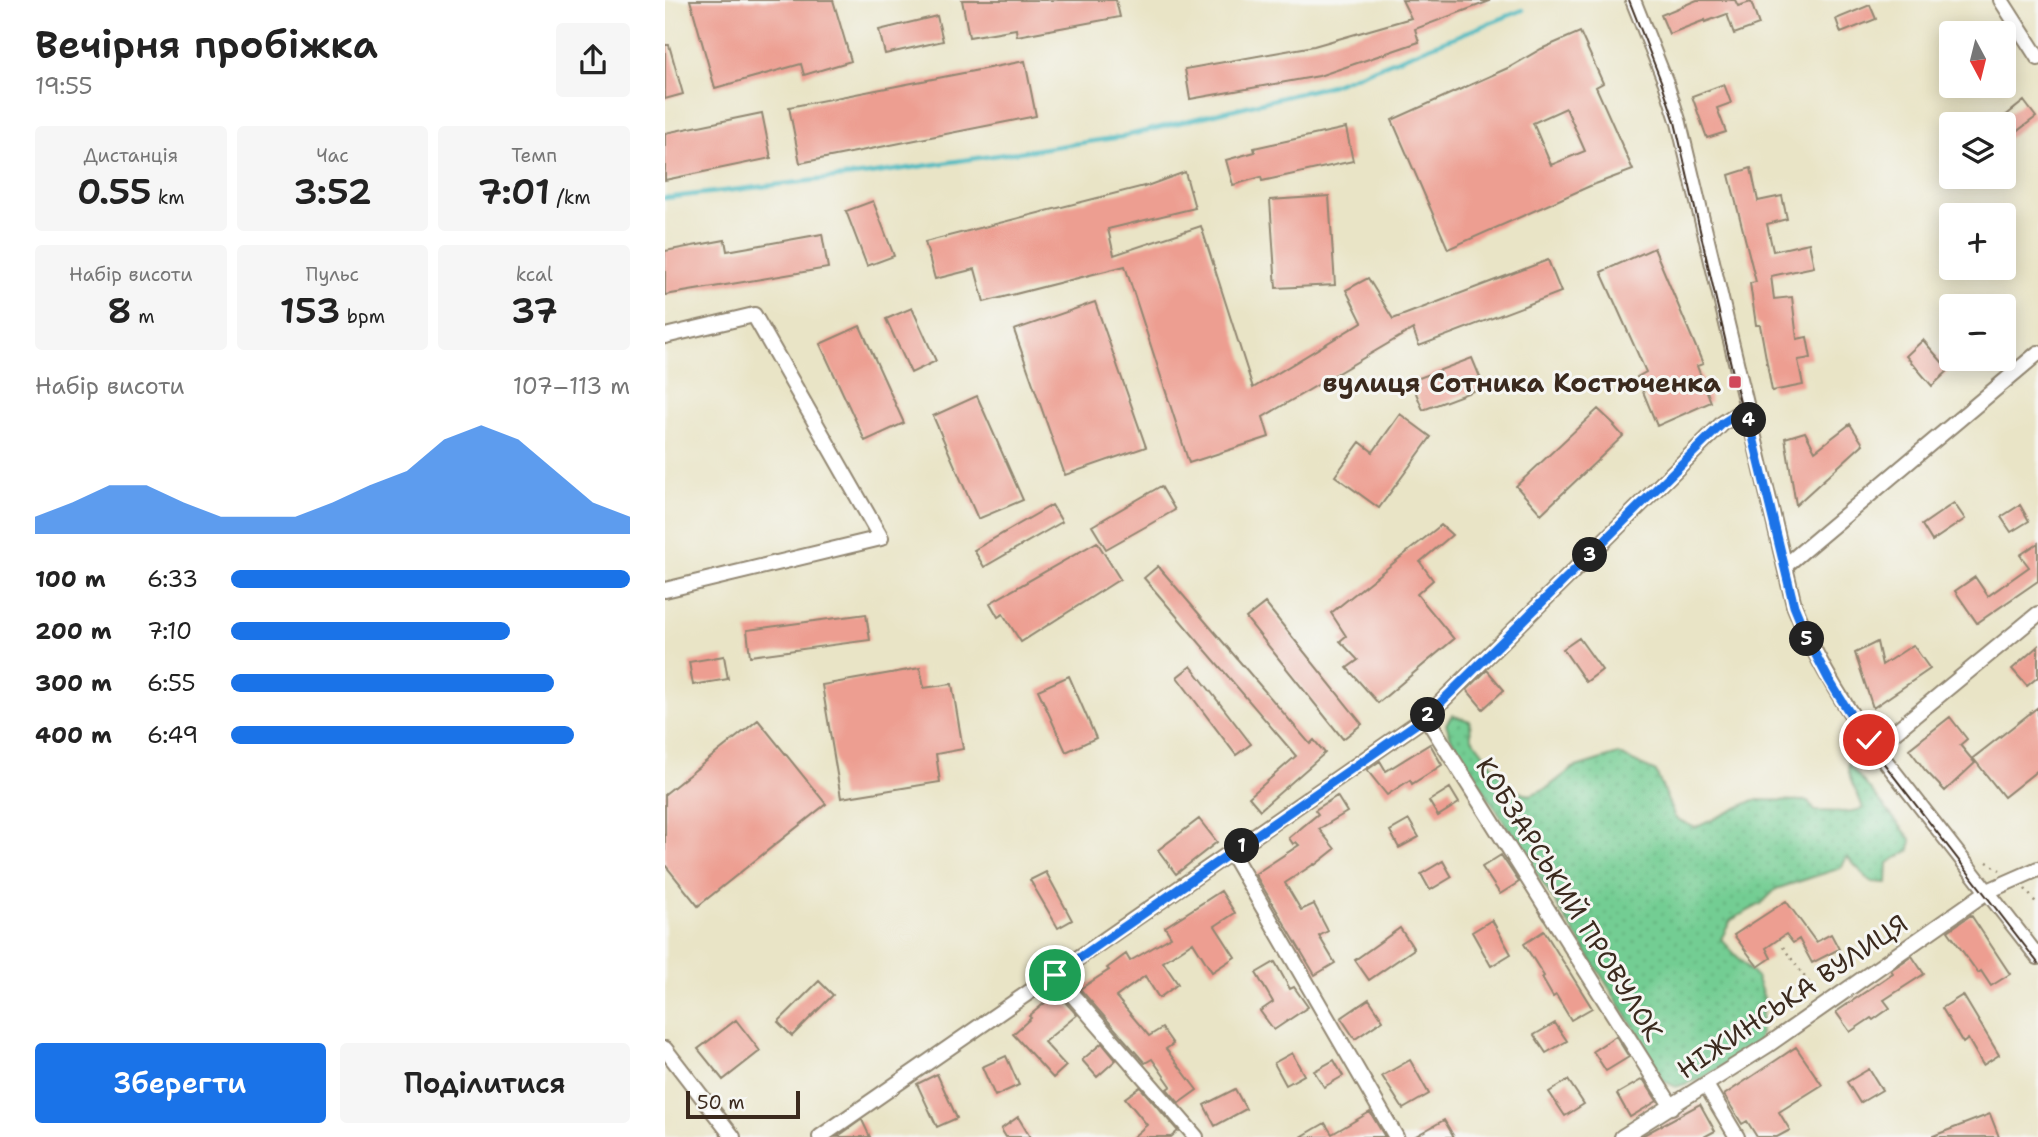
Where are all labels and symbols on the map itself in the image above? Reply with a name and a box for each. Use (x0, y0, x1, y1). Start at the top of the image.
north arrow (1939, 21, 2016, 98)
place label: вулиця Сотника Костюченка (1323, 365, 1721, 400)
marker: вулиця Сотника Костюченка (1727, 374, 1743, 390)
pin: 4 (1731, 402, 1767, 438)
pin: 3 (1573, 538, 1607, 572)
pin: 5 (1789, 622, 1825, 656)
pin: 2 (1411, 698, 1445, 732)
pin (1839, 710, 1899, 770)
street label: КОБЗАРСЬКИЙ ПРОВУЛОК (1468, 750, 1672, 1048)
pin: 1 (1225, 828, 1259, 864)
street label: НІЖИНСЬКА ВУЛИЦЯ (1670, 906, 1914, 1086)
pin (1025, 945, 1085, 1005)
scale bar (686, 1088, 800, 1120)

